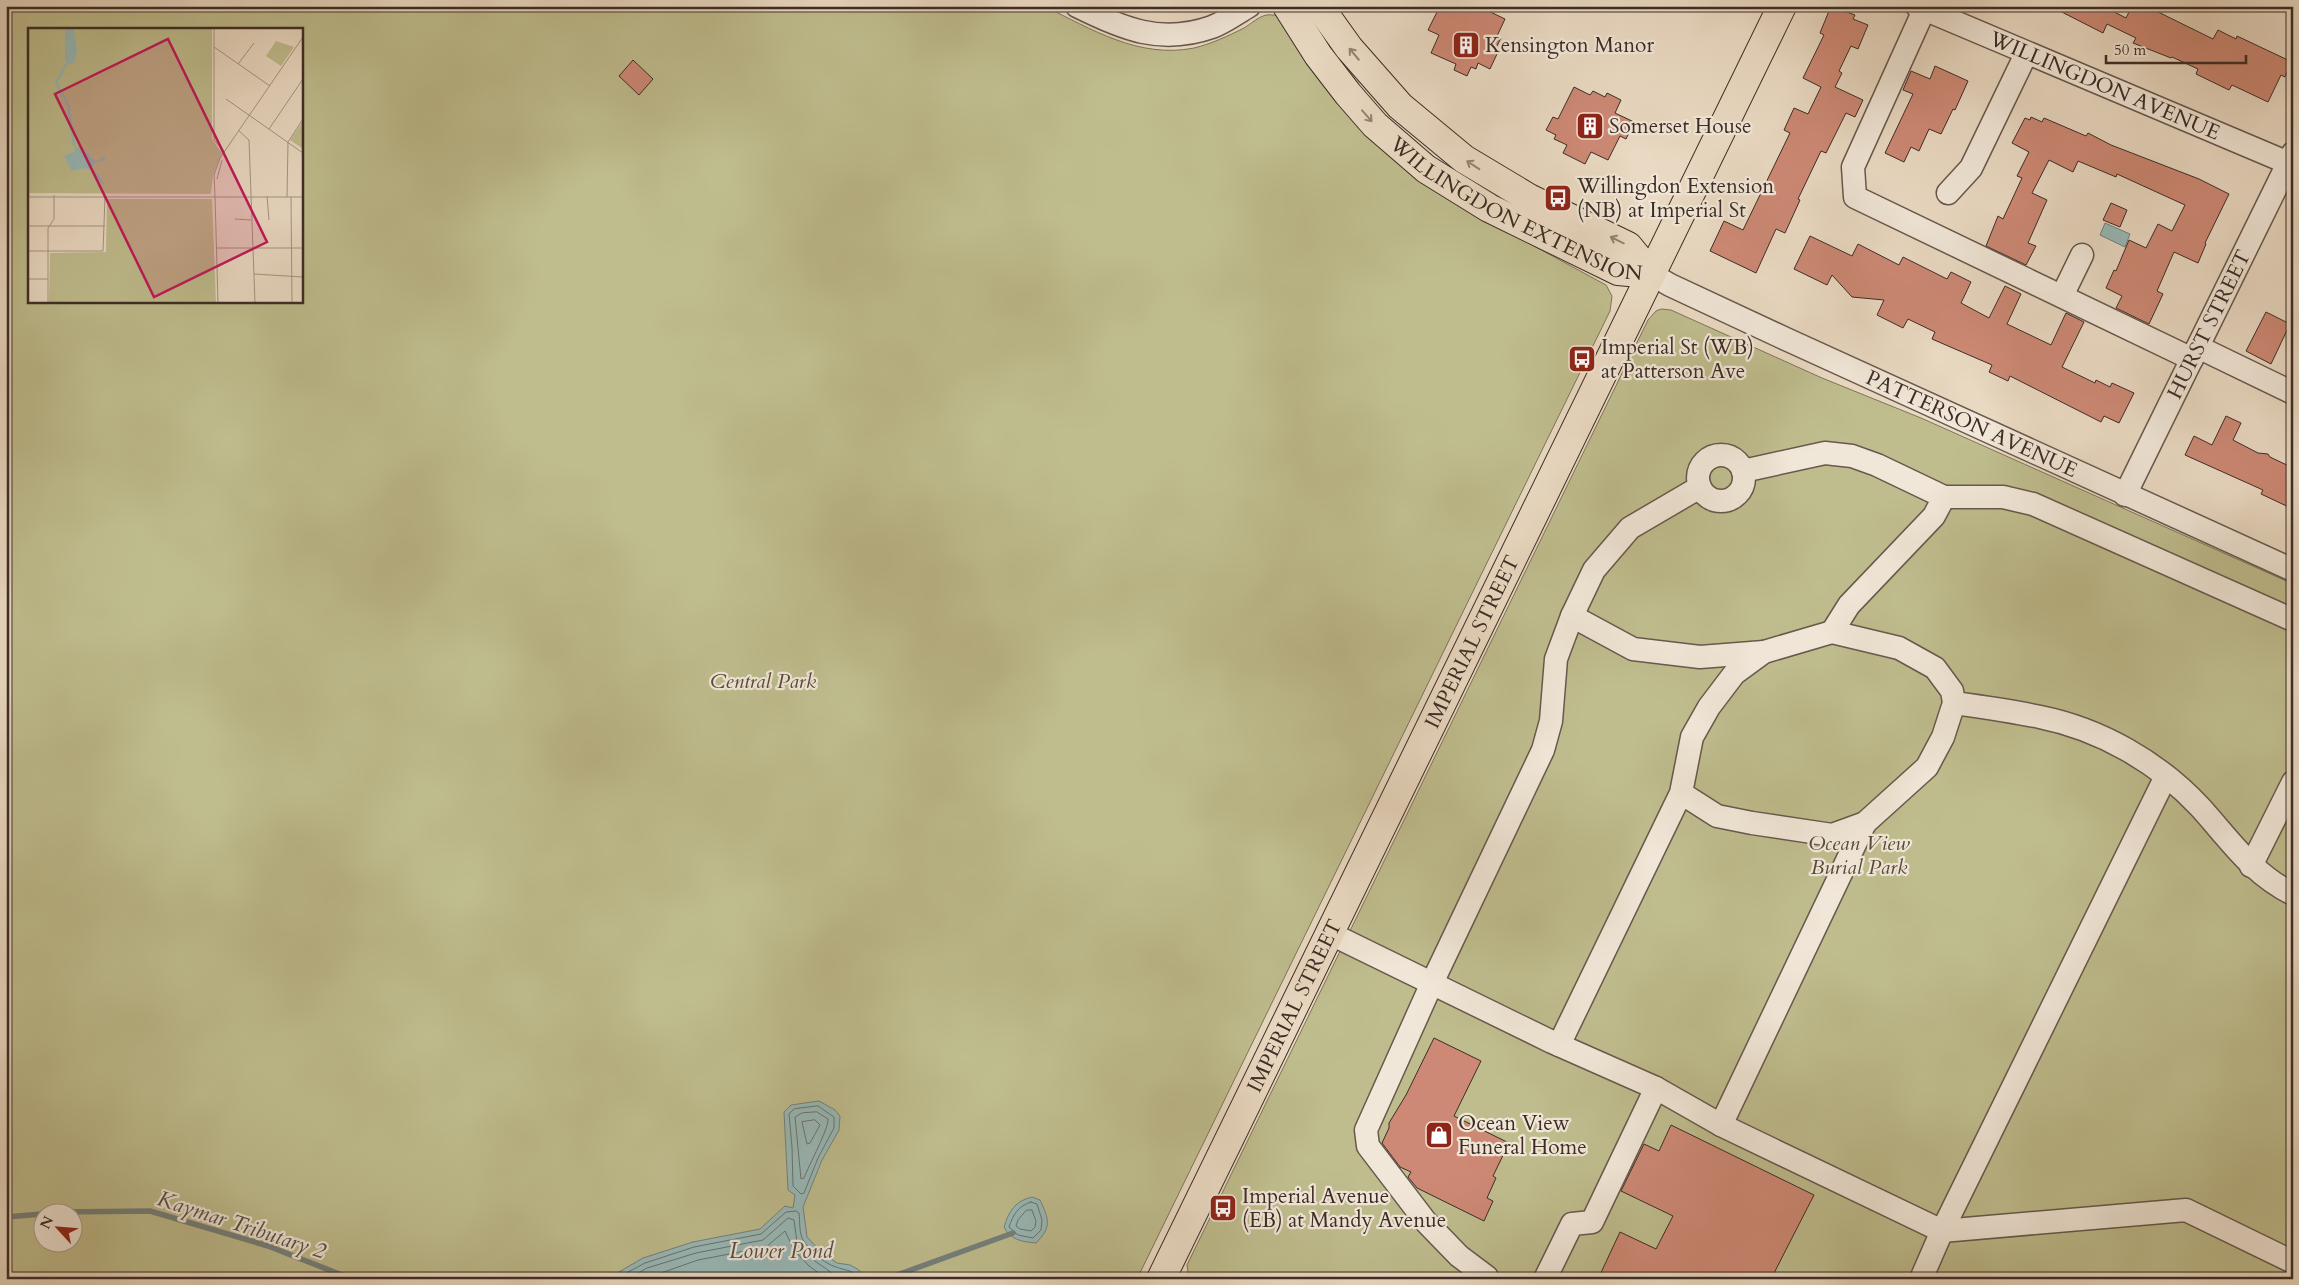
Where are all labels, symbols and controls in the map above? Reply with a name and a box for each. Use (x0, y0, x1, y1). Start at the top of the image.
street label: WILLINGDON AVENUE (1984, 24, 2224, 148)
inset map (28, 28, 302, 302)
building icon: Kensington Manor (1451, 30, 1481, 60)
place label: Kensington Manor (1485, 31, 1654, 60)
scale bar (2106, 32, 2246, 64)
text: 50 m (2114, 40, 2146, 60)
one-way arrow (1349, 48, 1360, 61)
one-way arrow (1361, 110, 1373, 123)
building icon: Somerset House (1575, 111, 1605, 141)
place label: Somerset House (1609, 112, 1752, 141)
street label: WILLINGDON EXTENSION (1382, 129, 1644, 288)
one-way arrow (1466, 160, 1480, 170)
place label: Willingdon Extension (NB) at Imperial St (1576, 172, 1774, 225)
bus stop icon: Willingdon Extension (NB) at Imperial St (1543, 183, 1573, 213)
one-way arrow (1609, 235, 1624, 245)
street label: HURST STREET (2160, 245, 2258, 404)
place label: Imperial St (WB) at Patterson Ave (1601, 333, 1754, 386)
bus stop icon: Imperial St (WB) at Patterson Ave (1567, 344, 1597, 374)
street label: PATTERSON AVENUE (1861, 363, 2082, 485)
street label: IMPERIAL STREET (1418, 551, 1527, 733)
park label: Central Park (710, 667, 817, 696)
park label: Ocean View Burial Park (1808, 829, 1910, 882)
street label: IMPERIAL STREET (1240, 915, 1349, 1097)
place label: Ocean View Funeral Home (1458, 1109, 1587, 1162)
shop icon: Ocean View Funeral Home (1424, 1120, 1454, 1150)
place label: Imperial Avenue (EB) at Mandy Avenue (1242, 1182, 1446, 1235)
water label: Kaymar Tributary 2 (154, 1184, 330, 1267)
bus stop icon: Imperial Avenue (EB) at Mandy Avenue (1208, 1193, 1238, 1223)
north arrow (32, 1202, 82, 1252)
text: N (36, 1213, 58, 1232)
water label: Lower Pond (729, 1236, 834, 1266)

